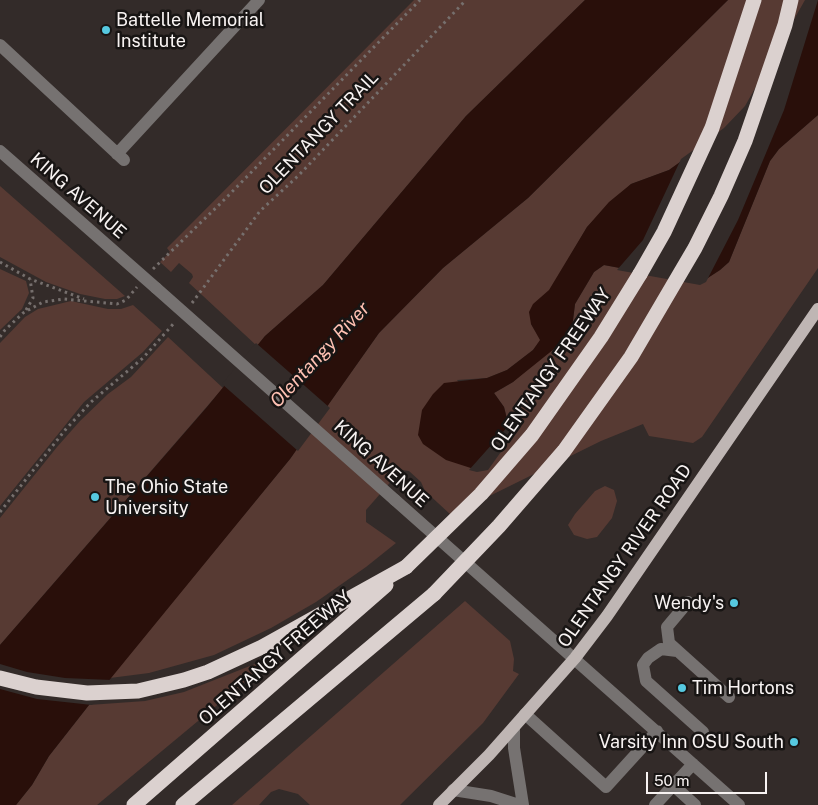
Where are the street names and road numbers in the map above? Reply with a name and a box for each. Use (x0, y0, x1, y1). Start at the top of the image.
street label: OLENTANGY TRAIL (255, 67, 383, 199)
street label: KING AVENUE (26, 149, 130, 243)
street label: OLENTANGY FREEWAY (486, 284, 616, 456)
street label: KING AVENUE (329, 416, 433, 512)
street label: OLENTANGY RIVER ROAD (553, 460, 697, 652)
street label: OLENTANGY FREEWAY (195, 586, 355, 730)

